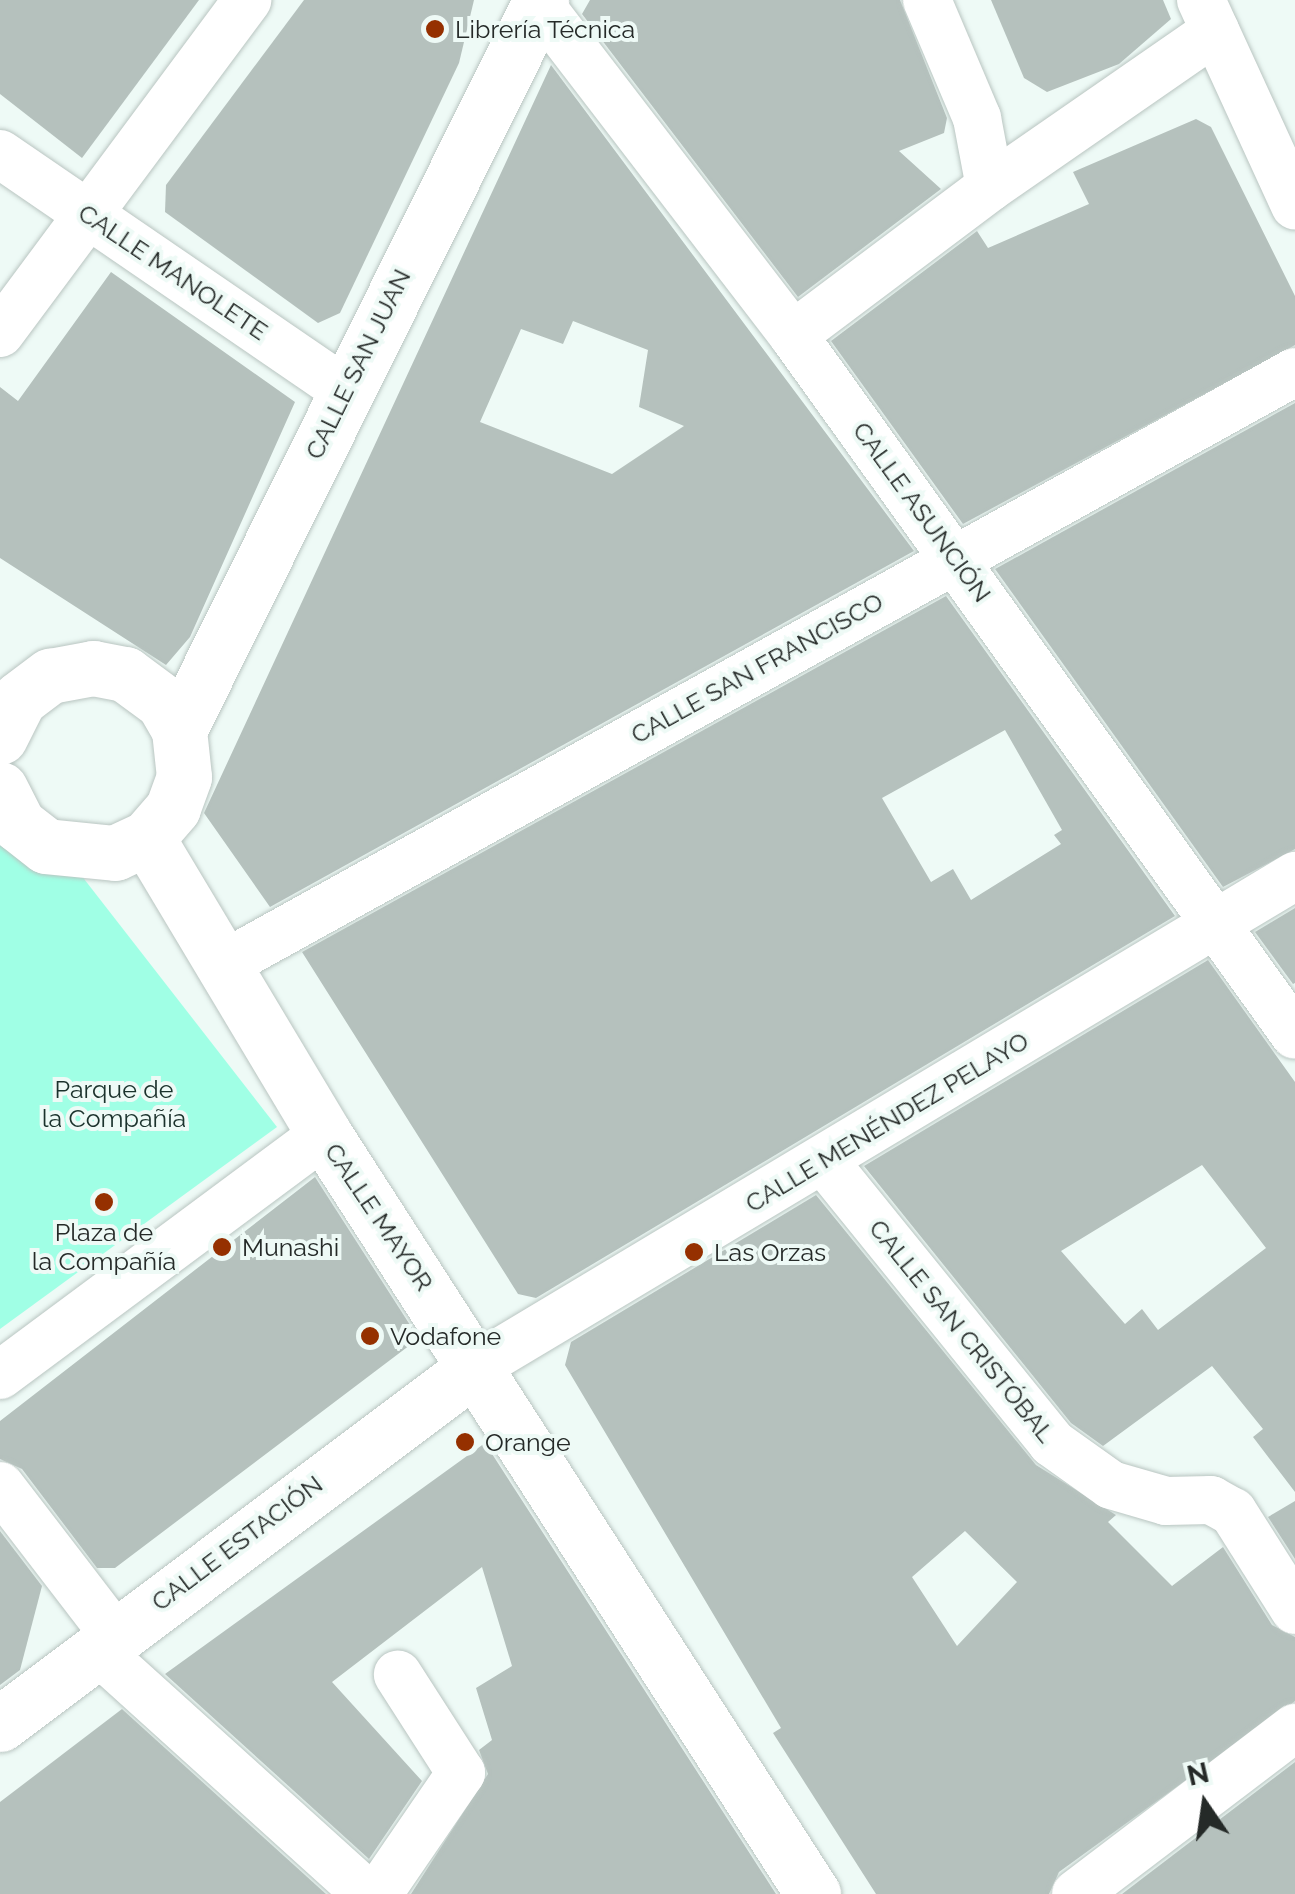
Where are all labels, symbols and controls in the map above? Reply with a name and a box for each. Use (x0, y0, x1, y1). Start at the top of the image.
place label: Librería Técnica (455, 14, 636, 44)
marker: Librería Técnica (424, 18, 446, 40)
street label: CALLE MANOLETE (73, 198, 273, 346)
street label: CALLE SAN JUAN (299, 264, 417, 464)
street label: CALLE ASUNCIÓN (846, 416, 998, 608)
street label: CALLE SAN FRANCISCO (626, 586, 888, 750)
street label: CALLE MENÉNDEZ PELAYO (740, 1025, 1034, 1219)
park label: Parque de la Compañía (42, 1075, 186, 1134)
street label: CALLE MAYOR (319, 1137, 439, 1297)
marker: Plaza de la Compañía (93, 1191, 115, 1213)
street label: CALLE SAN CRISTÓBAL (863, 1214, 1061, 1448)
place label: Plaza de la Compañía (32, 1218, 176, 1277)
place label: Munashi (242, 1232, 339, 1262)
marker: Munashi (211, 1236, 233, 1258)
place label: Las Orzas (714, 1237, 826, 1267)
marker: Las Orzas (683, 1241, 705, 1263)
place label: Vodafone (390, 1321, 501, 1351)
marker: Vodafone (359, 1325, 381, 1347)
place label: Orange (485, 1427, 571, 1457)
marker: Orange (454, 1431, 476, 1453)
street label: CALLE ESTACIÓN (146, 1469, 328, 1617)
north arrow (1155, 1754, 1255, 1854)
text: N (1184, 1756, 1212, 1793)

